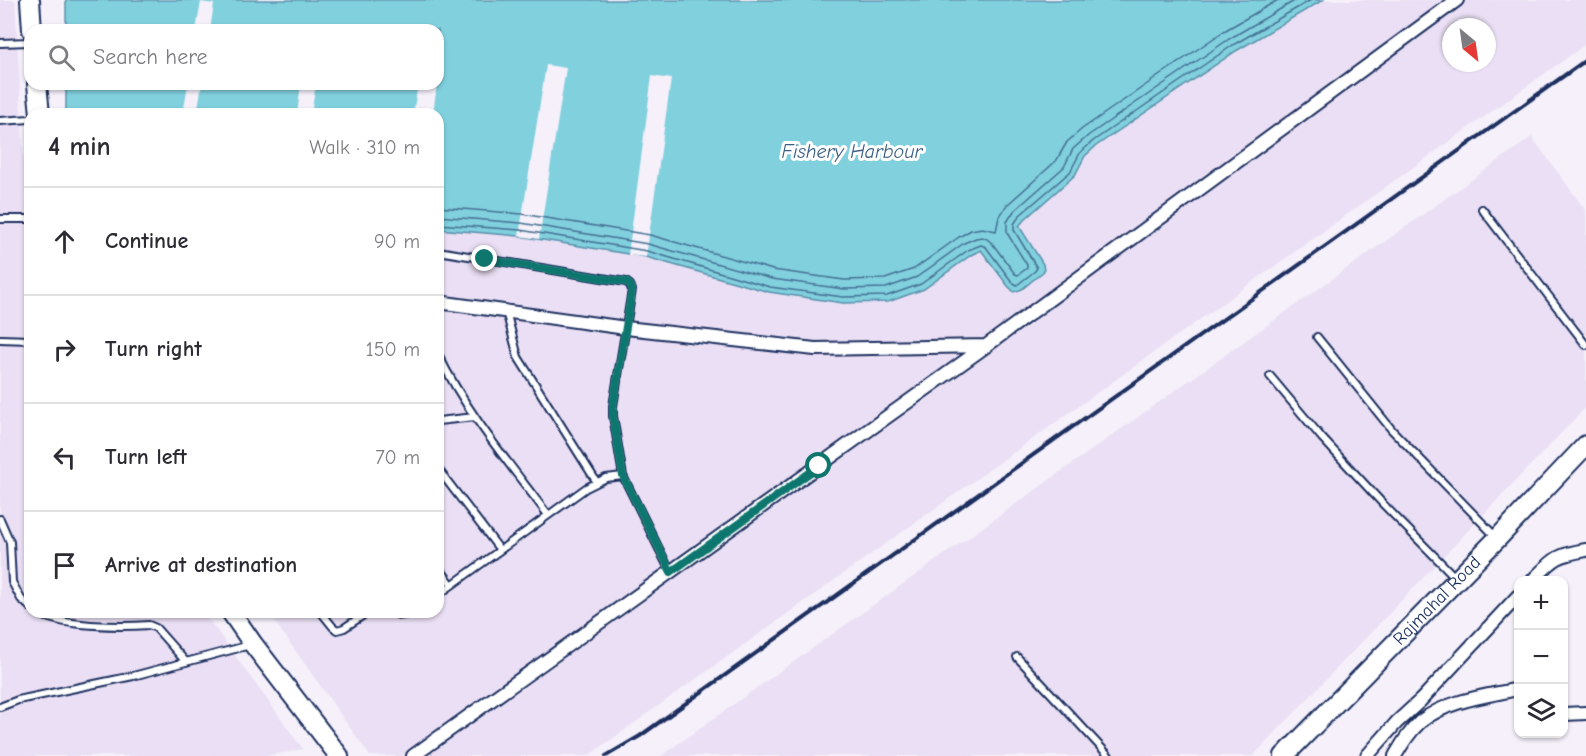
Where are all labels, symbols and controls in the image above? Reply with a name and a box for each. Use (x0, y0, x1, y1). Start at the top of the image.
north arrow (1442, 18, 1496, 72)
search box (24, 24, 444, 90)
icon: search (45, 41, 78, 74)
text: Search here (93, 44, 208, 70)
text: 4 min (48, 132, 111, 162)
text: Walk · 310 m (309, 136, 420, 159)
water label: Fishery Harbour (781, 140, 924, 163)
icon: ahead (48, 225, 81, 258)
text: Continue (105, 228, 188, 254)
text: 90 m (374, 230, 420, 253)
route end (471, 245, 497, 271)
icon: right (48, 333, 81, 366)
text: Turn right (105, 336, 202, 362)
text: 150 m (366, 338, 420, 361)
icon: left (48, 441, 81, 474)
text: Turn left (105, 444, 187, 470)
text: 70 m (375, 446, 420, 469)
route start (805, 452, 831, 478)
icon: arrive (48, 549, 81, 582)
text: Arrive at destination (105, 552, 297, 578)
street label: Rajmahal Road (1389, 552, 1485, 650)
map controls (1514, 576, 1568, 738)
button: + (1514, 576, 1568, 630)
button: − (1514, 630, 1568, 684)
button: layers (1514, 684, 1568, 738)

